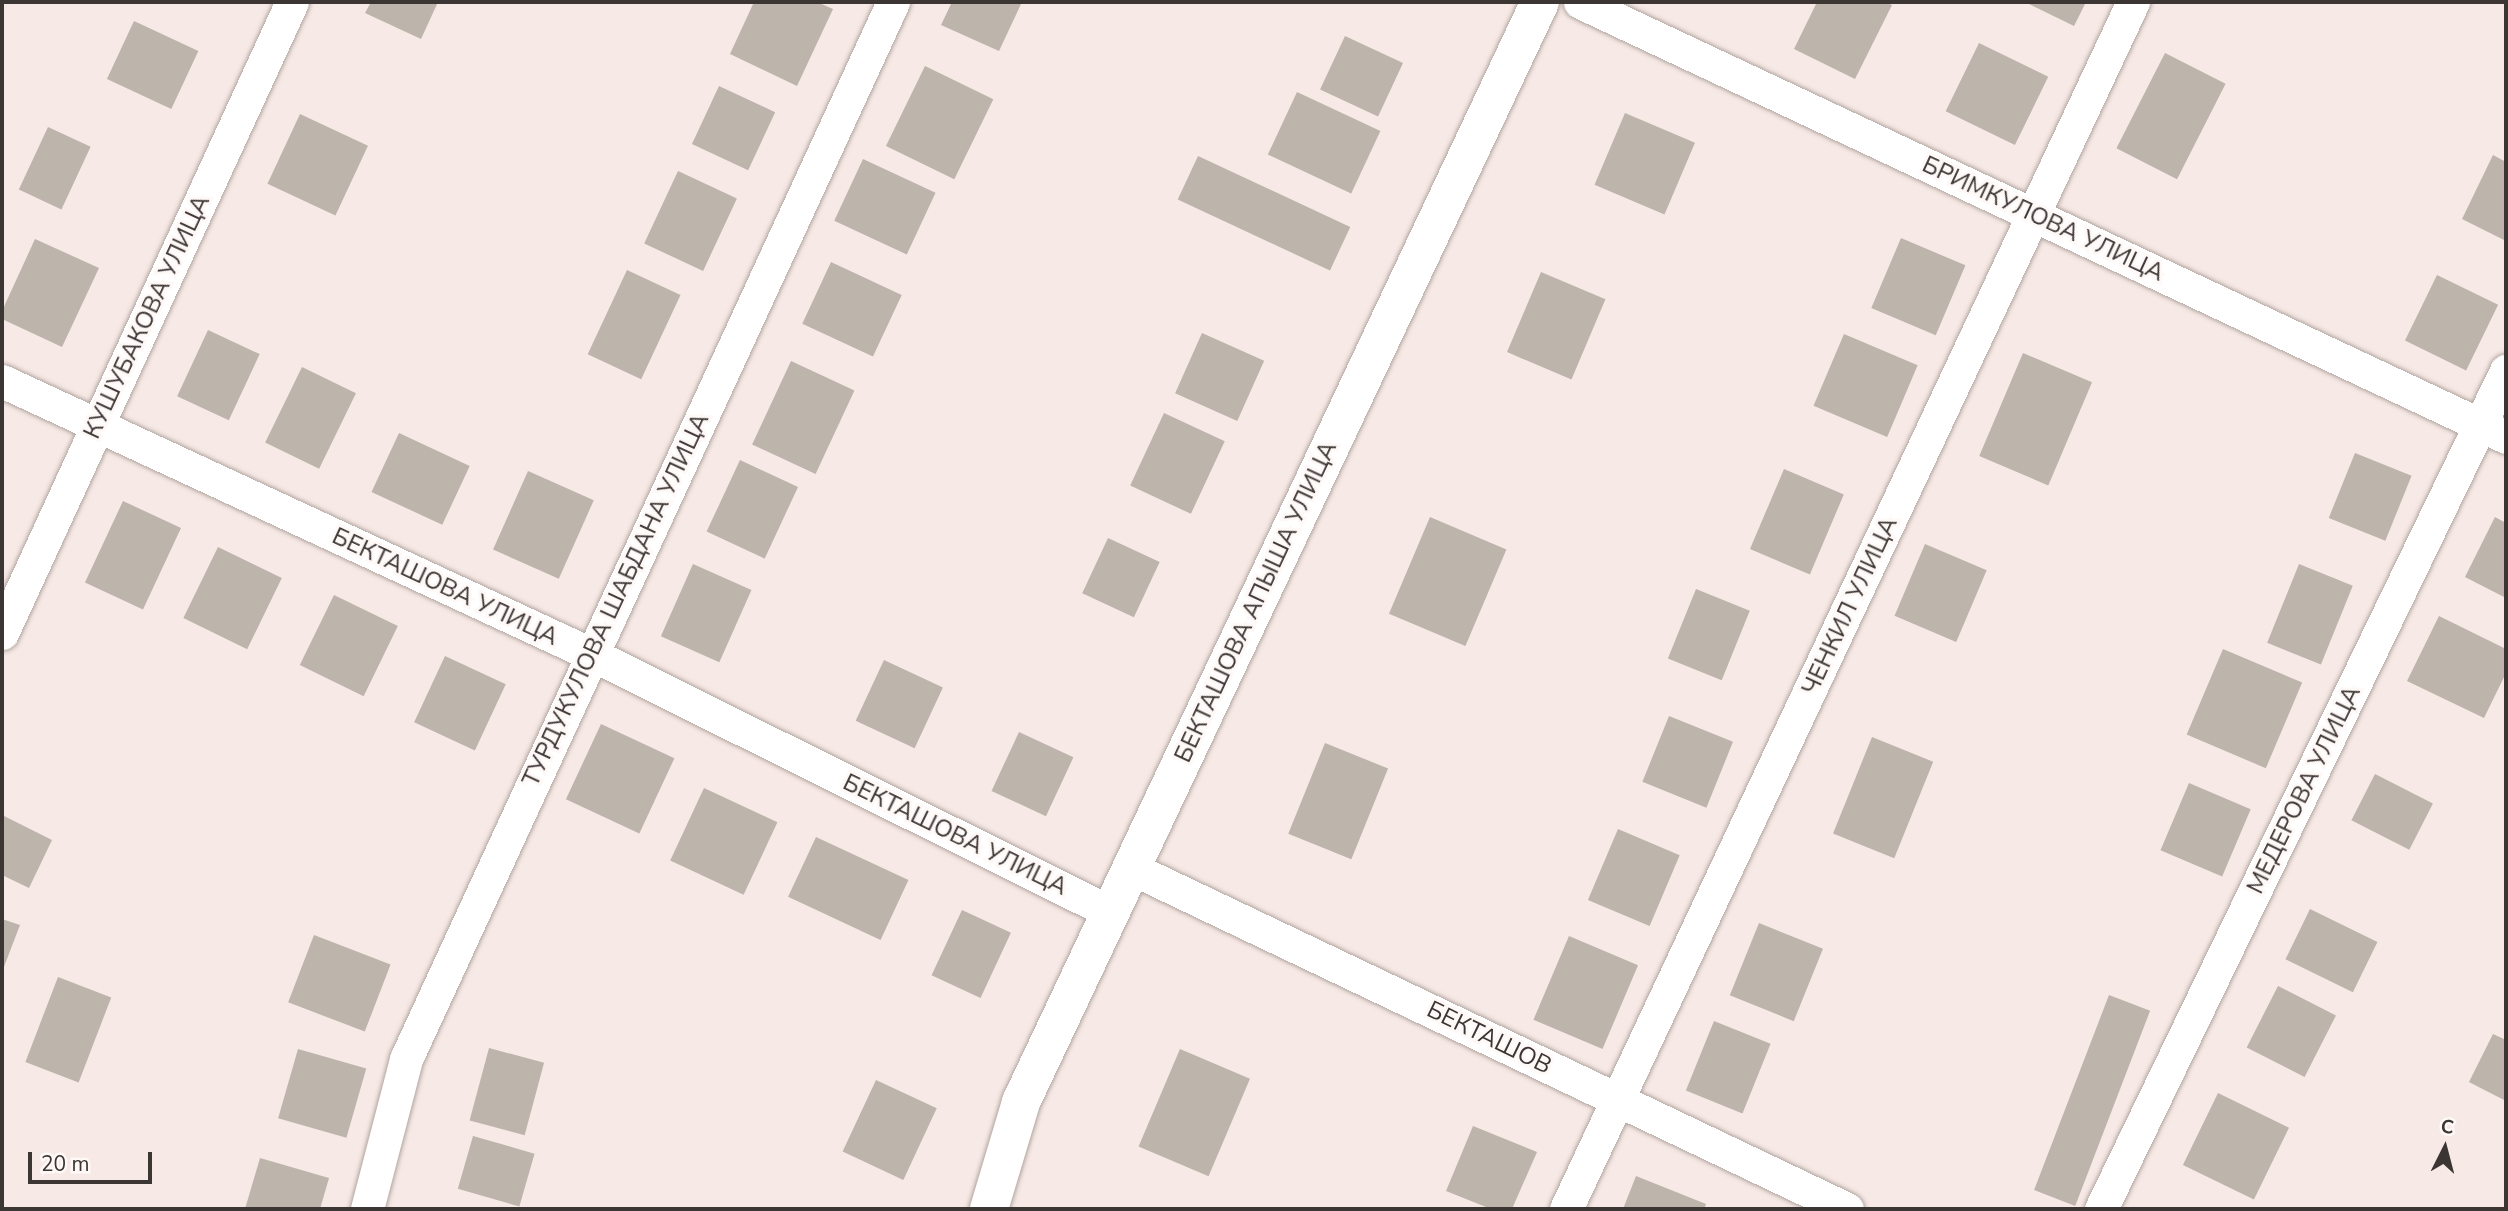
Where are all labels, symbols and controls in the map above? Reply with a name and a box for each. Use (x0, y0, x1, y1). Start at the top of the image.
street label: БРИМКУЛОВА УЛИЦА (1918, 150, 2168, 288)
street label: КУШУБАКОВА УЛИЦА (78, 191, 216, 443)
street label: ТУРДУКУЛОВА ШАБДАНА УЛИЦА (517, 409, 715, 791)
street label: БЕКТАШОВА АПЫША УЛИЦА (1169, 437, 1343, 767)
street label: ЧЕНКИЛ УЛИЦА (1796, 512, 1904, 700)
street label: БЕКТАШОВА УЛИЦА (327, 522, 563, 652)
street label: МЕДЕРОВА УЛИЦА (2241, 681, 2367, 899)
street label: БЕКТАШОВА УЛИЦА (838, 768, 1072, 902)
street label: БЕКТАШОВ (1422, 995, 1556, 1081)
north arrow (2410, 1113, 2480, 1183)
text: С (2439, 1114, 2455, 1141)
scale bar (32, 1138, 156, 1182)
text: 20 m (41, 1150, 90, 1178)

